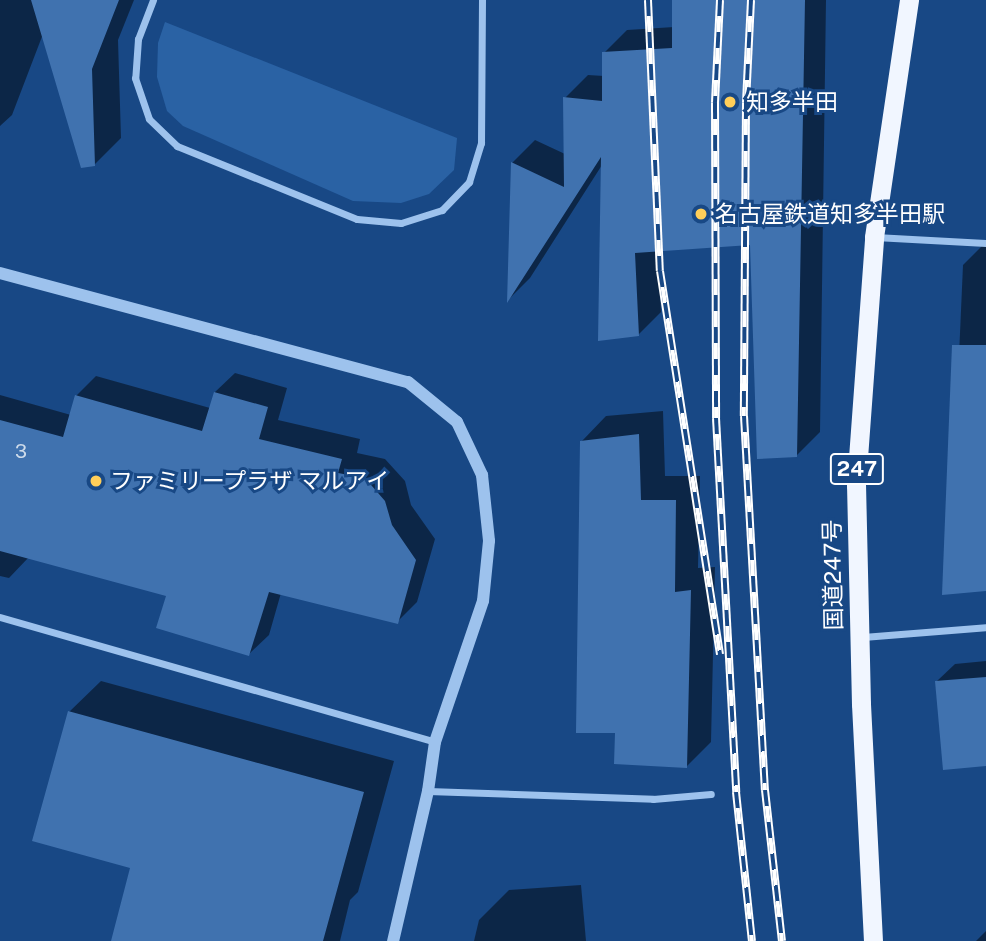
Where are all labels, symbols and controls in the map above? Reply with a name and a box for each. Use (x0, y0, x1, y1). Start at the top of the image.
place label: 知多半田 (746, 88, 838, 116)
marker: 知多半田 (720, 92, 740, 112)
place label: 名古屋鉄道知多半田駅 (715, 200, 945, 228)
marker: 名古屋鉄道知多半田駅 (693, 206, 709, 222)
house number: 3 (15, 441, 27, 463)
road number: 247 (829, 452, 885, 486)
place label: ファミリープラザ マルアイ (110, 467, 392, 495)
marker: ファミリープラザ マルアイ (88, 473, 104, 489)
street label: 国道247号 (818, 519, 848, 631)

